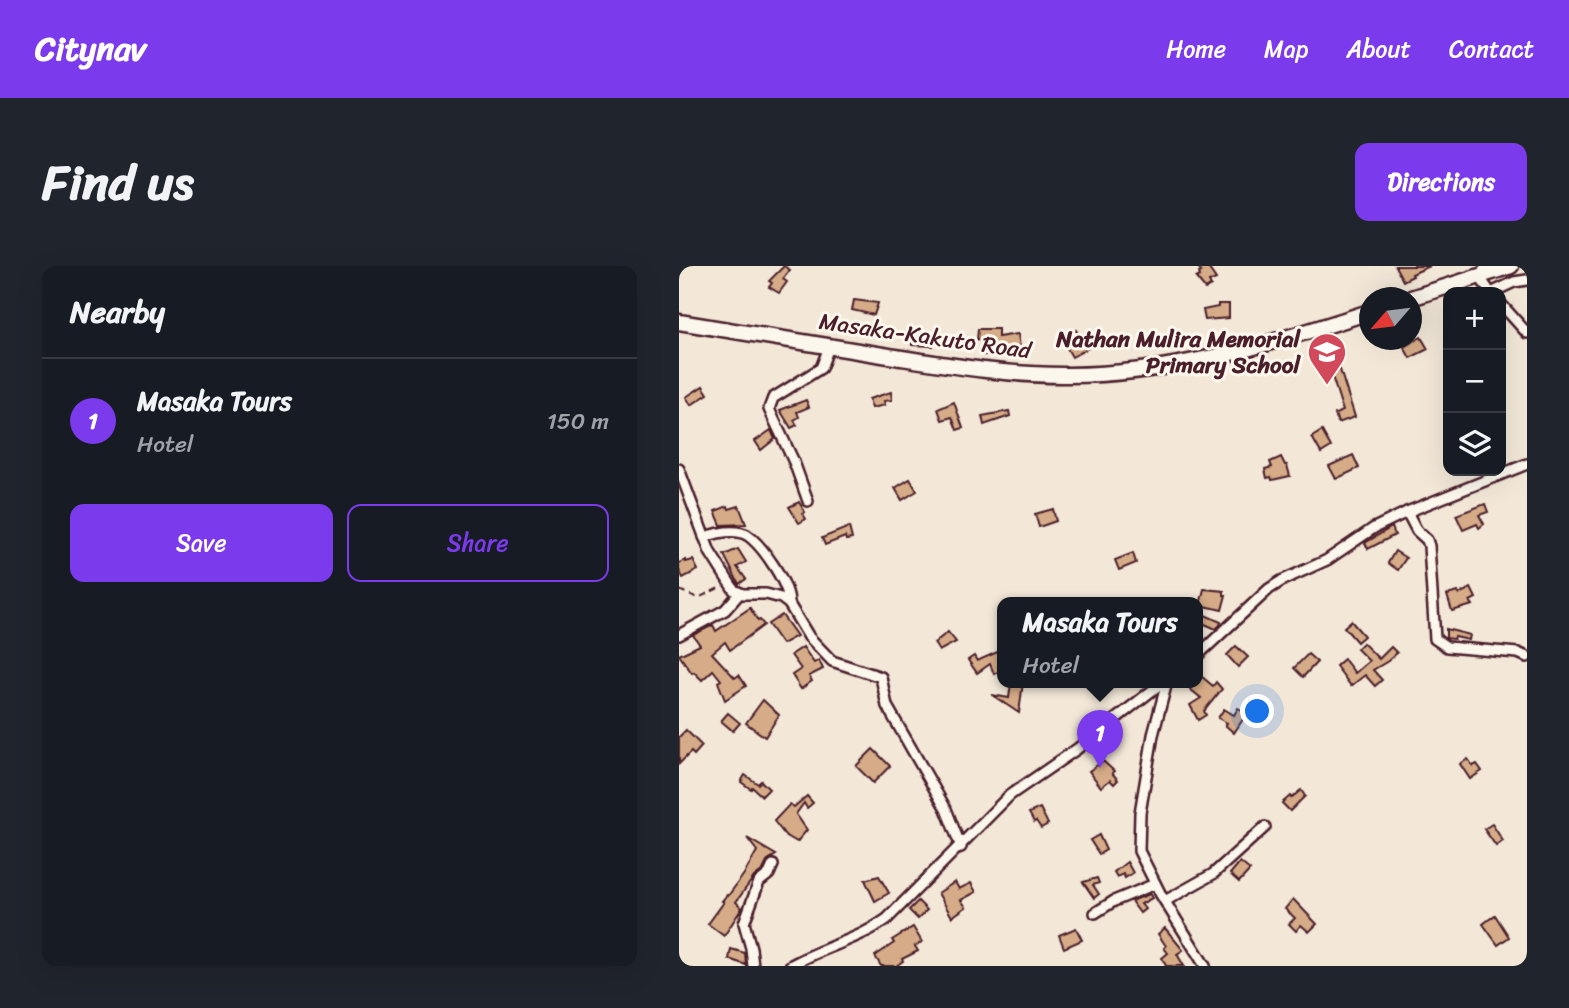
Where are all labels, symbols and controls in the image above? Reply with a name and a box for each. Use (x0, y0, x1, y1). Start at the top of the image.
text: Citynav (35, 20, 146, 78)
text: Home (1166, 28, 1226, 70)
text: Map (1264, 28, 1308, 70)
text: About (1346, 28, 1411, 70)
text: Contact (1449, 28, 1534, 70)
text: Find us (42, 139, 194, 226)
button: Directions (1355, 143, 1527, 221)
text: Nearby (70, 285, 165, 339)
north arrow (1359, 287, 1422, 350)
map controls (1443, 287, 1506, 476)
button: + (1443, 287, 1506, 350)
street label: Masaka-Kakuto Road (816, 301, 1036, 371)
place label: Nathan Mulira Memorial Primary School (1055, 319, 1301, 386)
school or university icon: Nathan Mulira Memorial Primary School (1306, 331, 1348, 386)
button: − (1443, 350, 1506, 413)
text: Masaka Tours (137, 378, 292, 424)
text: 1 (88, 401, 98, 442)
text: 150 m (547, 401, 609, 442)
button: layers (1443, 413, 1506, 476)
text: Hotel (137, 424, 193, 465)
button: Save (70, 504, 333, 582)
button: Share (347, 504, 609, 582)
popup (997, 597, 1203, 688)
text: Masaka Tours (1023, 599, 1177, 645)
text: Hotel (1023, 645, 1079, 686)
your location (1240, 694, 1274, 728)
pin: 1 (1077, 710, 1123, 768)

